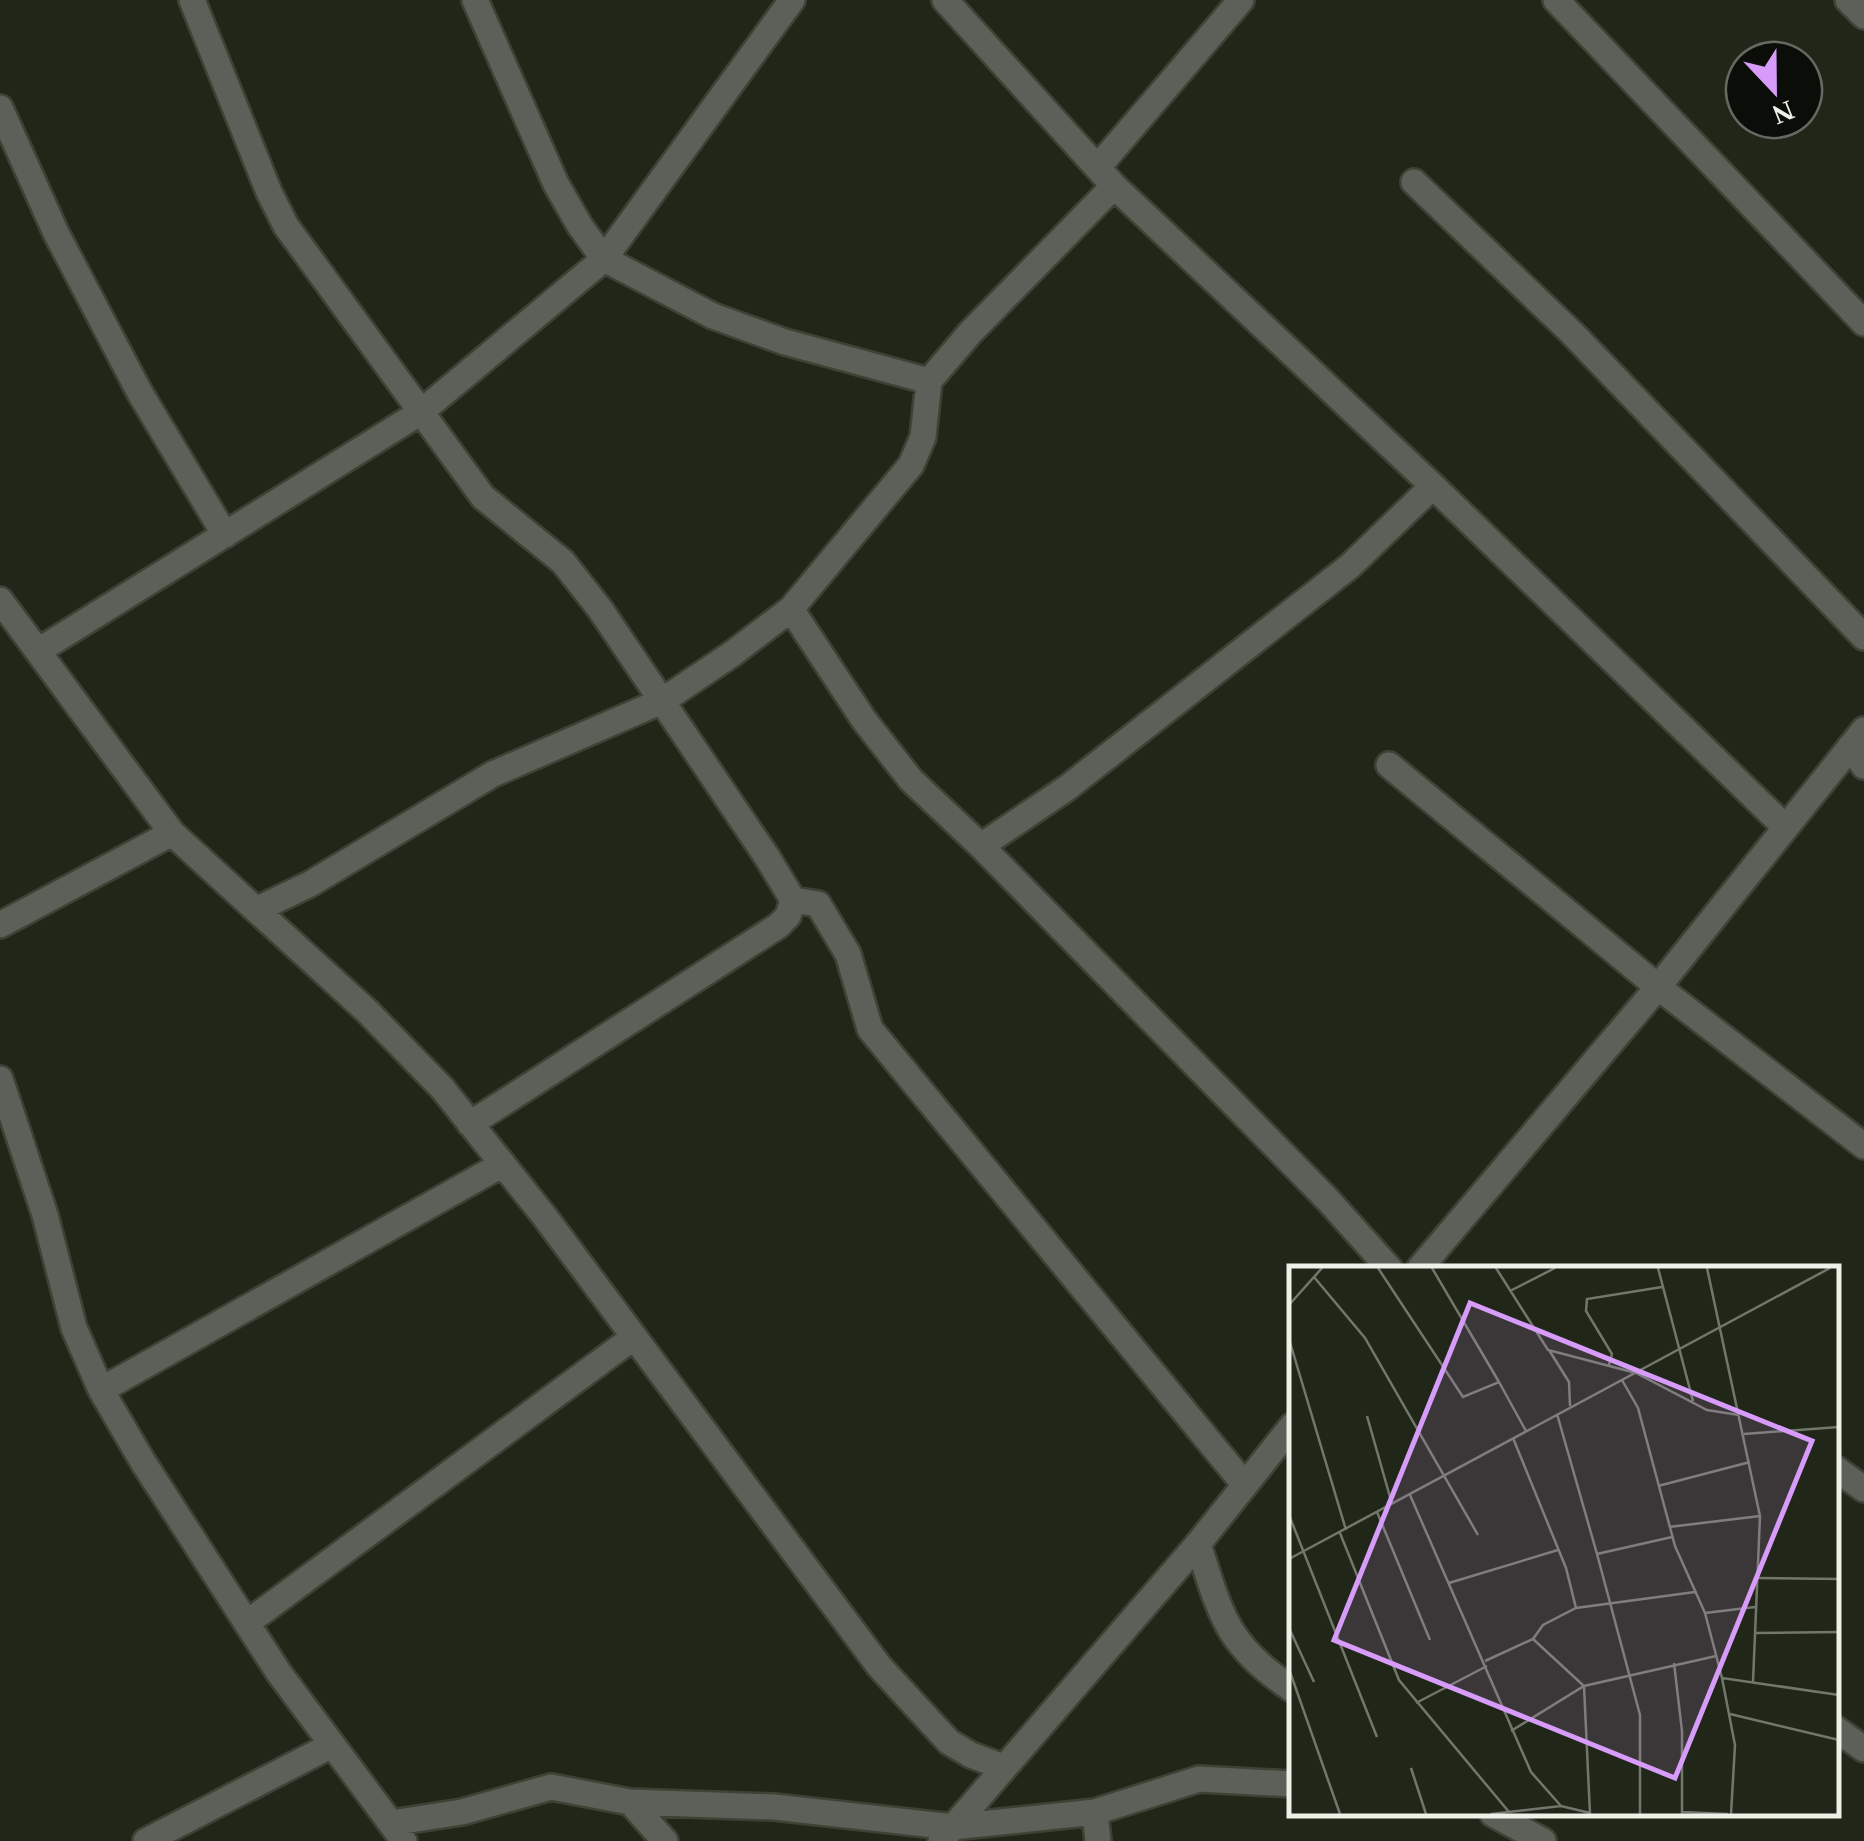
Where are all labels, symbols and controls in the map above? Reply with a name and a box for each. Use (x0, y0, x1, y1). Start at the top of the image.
north arrow (1724, 40, 1824, 140)
text: N (1768, 95, 1798, 131)
inset map (1289, 1266, 1839, 1816)

